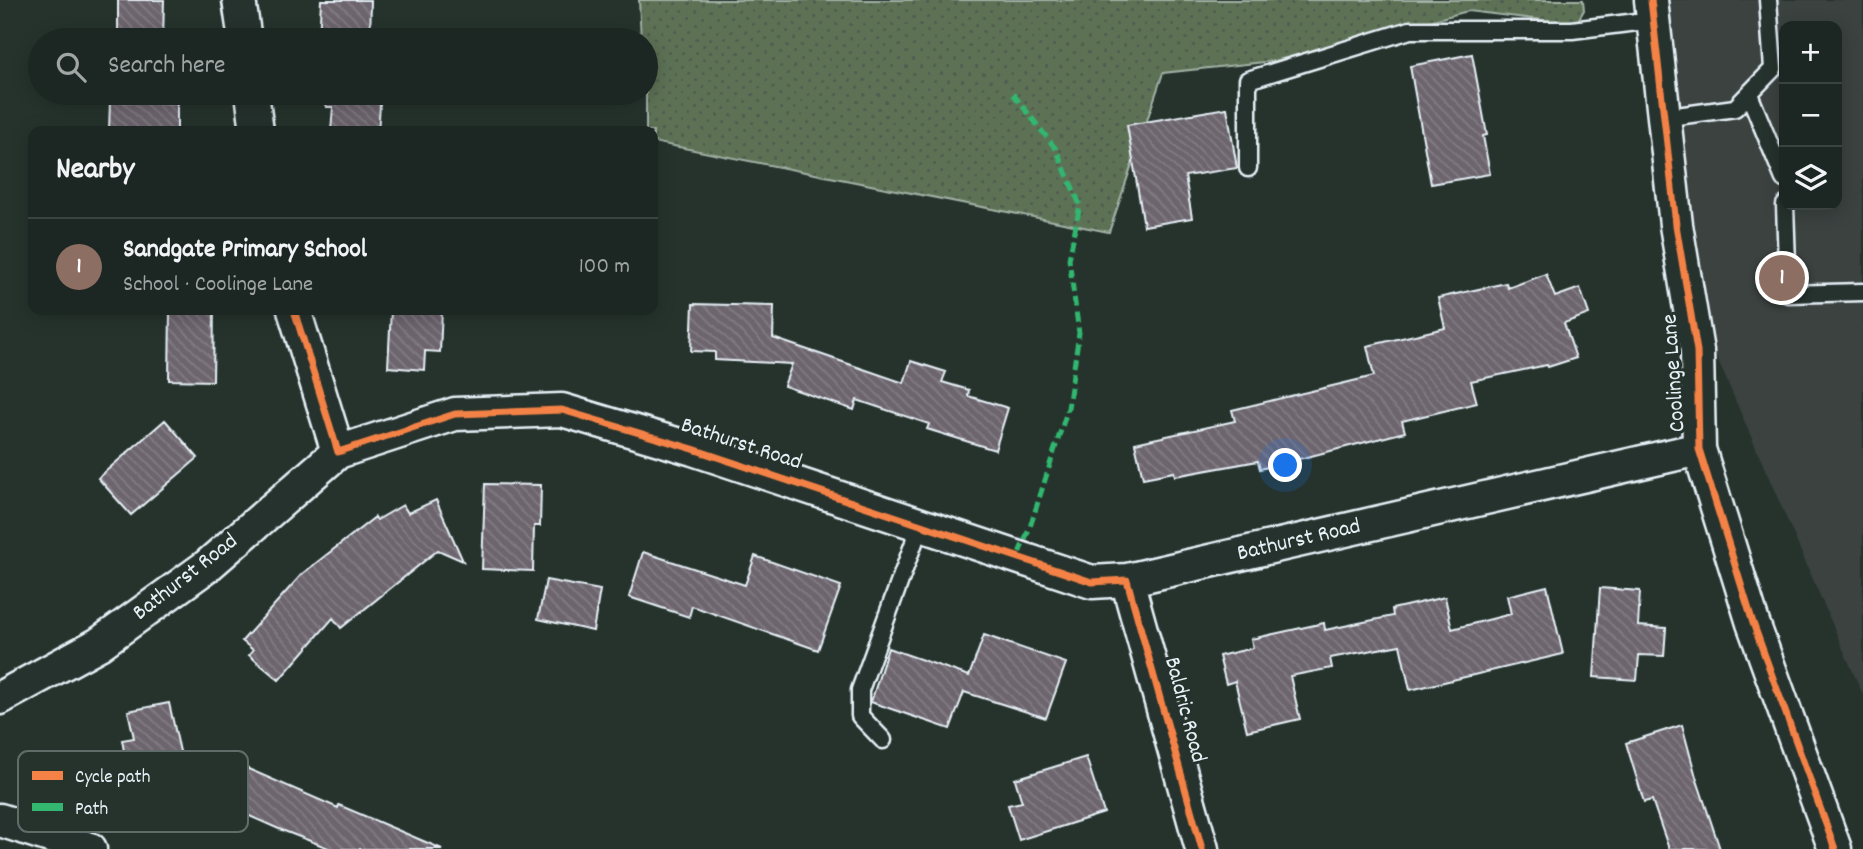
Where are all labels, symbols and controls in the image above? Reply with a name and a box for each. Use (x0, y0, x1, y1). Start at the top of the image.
map controls (1779, 21, 1842, 210)
button: + (1779, 21, 1842, 84)
search box (28, 28, 658, 105)
icon: search (52, 48, 90, 86)
text: Search here (108, 48, 226, 85)
button: − (1779, 84, 1842, 147)
button: layers (1779, 147, 1842, 210)
text: Nearby (56, 150, 134, 193)
text: Sandgate Primary School (123, 232, 367, 269)
text: 1 (76, 251, 82, 284)
text: 100 m (579, 251, 630, 284)
pin: 1 (1759, 252, 1805, 304)
text: School · Coolinge Lane (123, 269, 313, 302)
street label: Coolinge Lane (1654, 313, 1696, 433)
street label: Bathurst Road (676, 410, 806, 480)
your location (1268, 448, 1302, 482)
street label: Bathurst Road (1234, 511, 1364, 571)
street label: Bathurst Road (126, 526, 246, 630)
street label: Baldric Road (1154, 653, 1214, 767)
legend (18, 751, 248, 832)
text: Cycle path (75, 765, 150, 792)
text: Path (75, 797, 108, 824)

